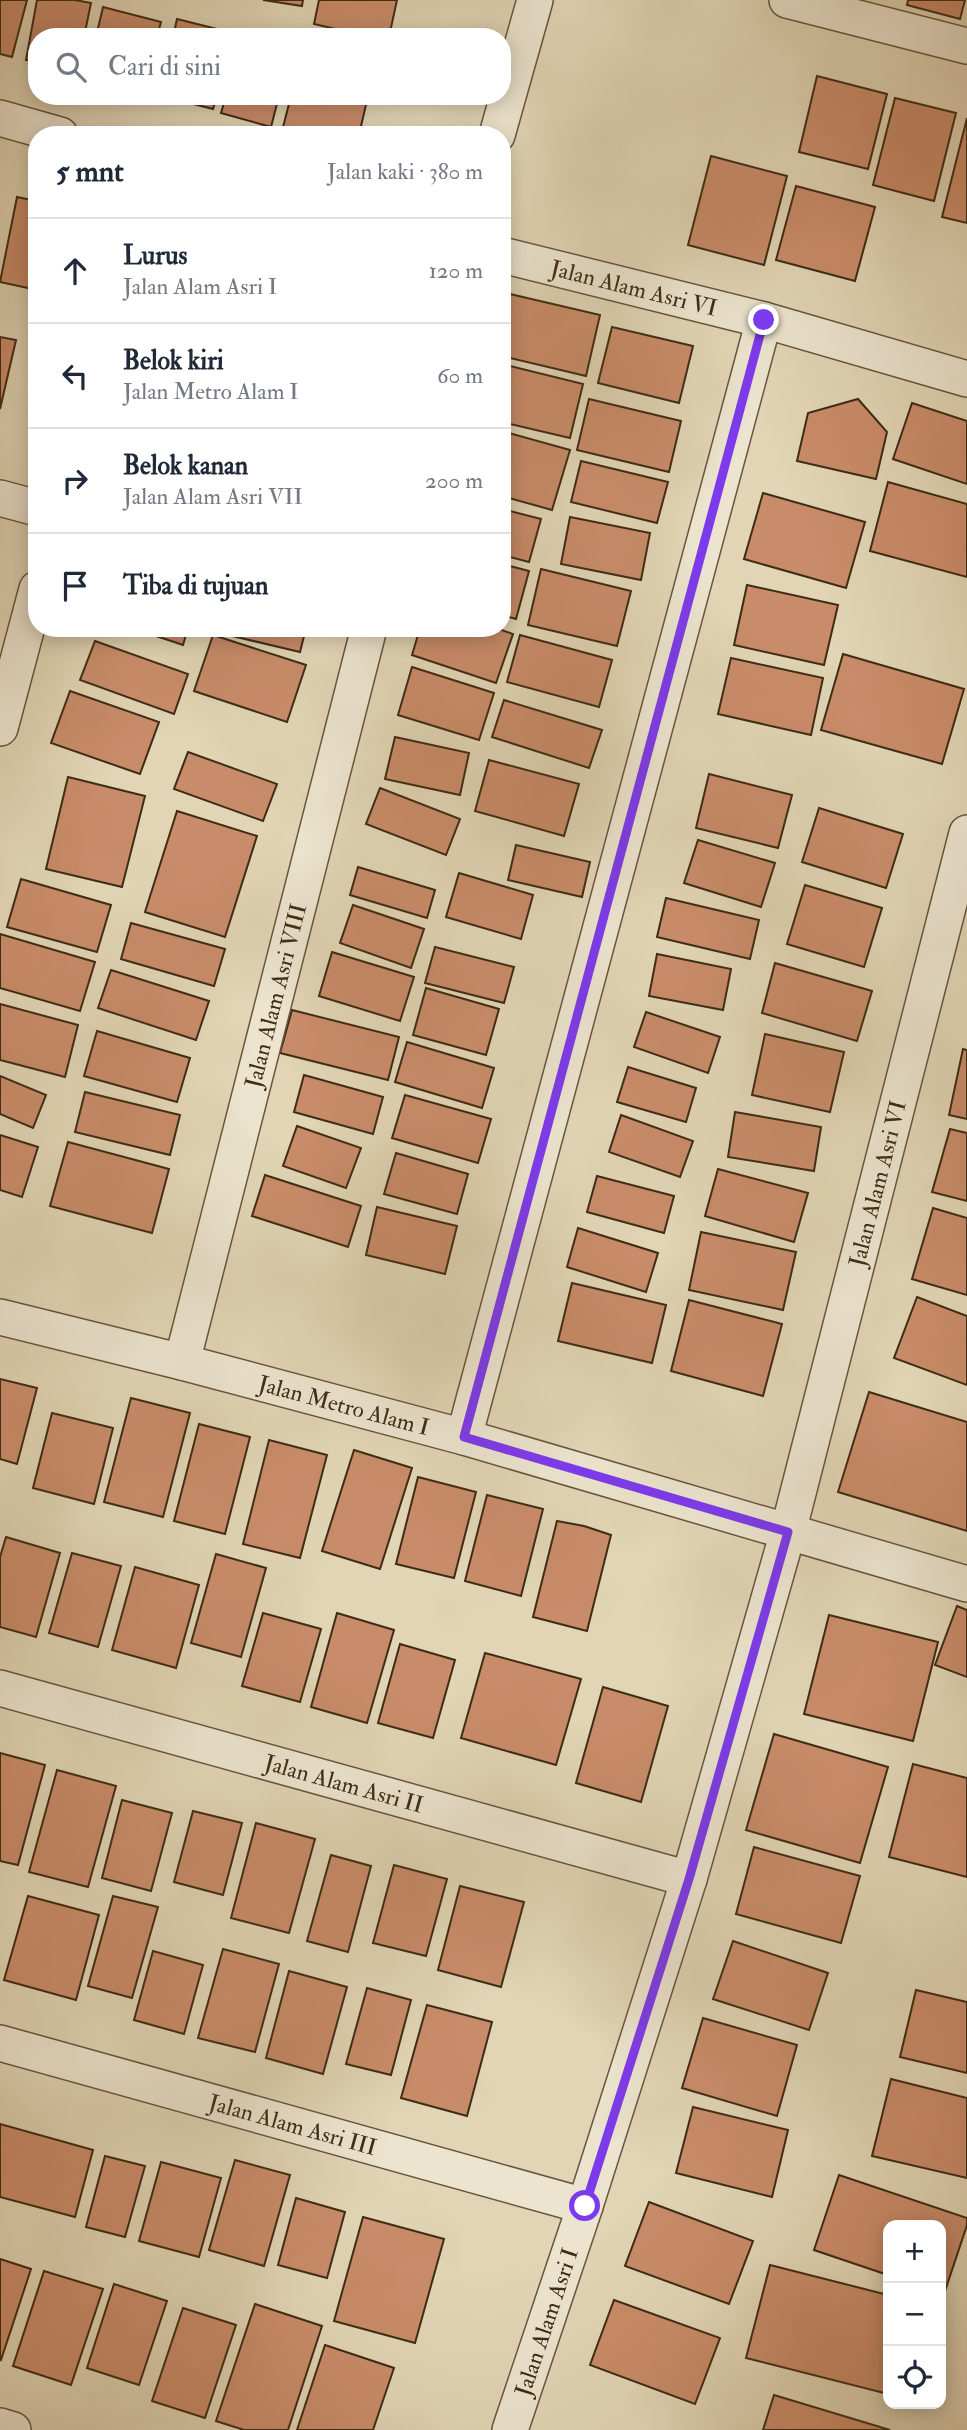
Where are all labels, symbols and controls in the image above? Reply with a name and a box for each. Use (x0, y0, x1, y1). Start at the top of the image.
search box (28, 28, 511, 105)
icon: search (52, 48, 90, 86)
text: Cari di sini (108, 51, 221, 83)
text: 5 mnt (56, 153, 124, 190)
text: Jalan kaki · 380 m (327, 157, 483, 186)
text: Lurus (123, 240, 187, 272)
icon: ahead (56, 252, 94, 290)
street label: Jalan Alam Asri VI (547, 253, 720, 323)
text: 120 m (429, 256, 483, 285)
text: Jalan Alam Asri I (123, 272, 277, 301)
route end (748, 304, 779, 335)
text: Belok kiri (123, 345, 224, 377)
icon: left (56, 357, 94, 395)
text: 60 m (437, 361, 483, 390)
text: Jalan Metro Alam I (123, 377, 299, 406)
text: Belok kanan (123, 450, 248, 482)
icon: right (56, 462, 94, 500)
text: 200 m (425, 466, 483, 495)
text: Jalan Alam Asri VII (123, 482, 303, 511)
icon: arrive (56, 567, 94, 605)
text: Tiba di tujuan (123, 570, 268, 602)
street label: Jalan Alam Asri VIII (238, 901, 313, 1092)
street label: Jalan Alam Asri VI (842, 1097, 913, 1271)
street label: Jalan Metro Alam I (254, 1369, 432, 1442)
street label: Jalan Alam Asri II (260, 1748, 427, 1820)
street label: Jalan Alam Asri III (205, 2088, 380, 2162)
route start (569, 2190, 600, 2221)
map controls (883, 2220, 946, 2409)
button: + (883, 2220, 946, 2283)
street label: Jalan Alam Asri I (508, 2244, 585, 2401)
button: − (883, 2283, 946, 2346)
button: locate (883, 2346, 946, 2409)

